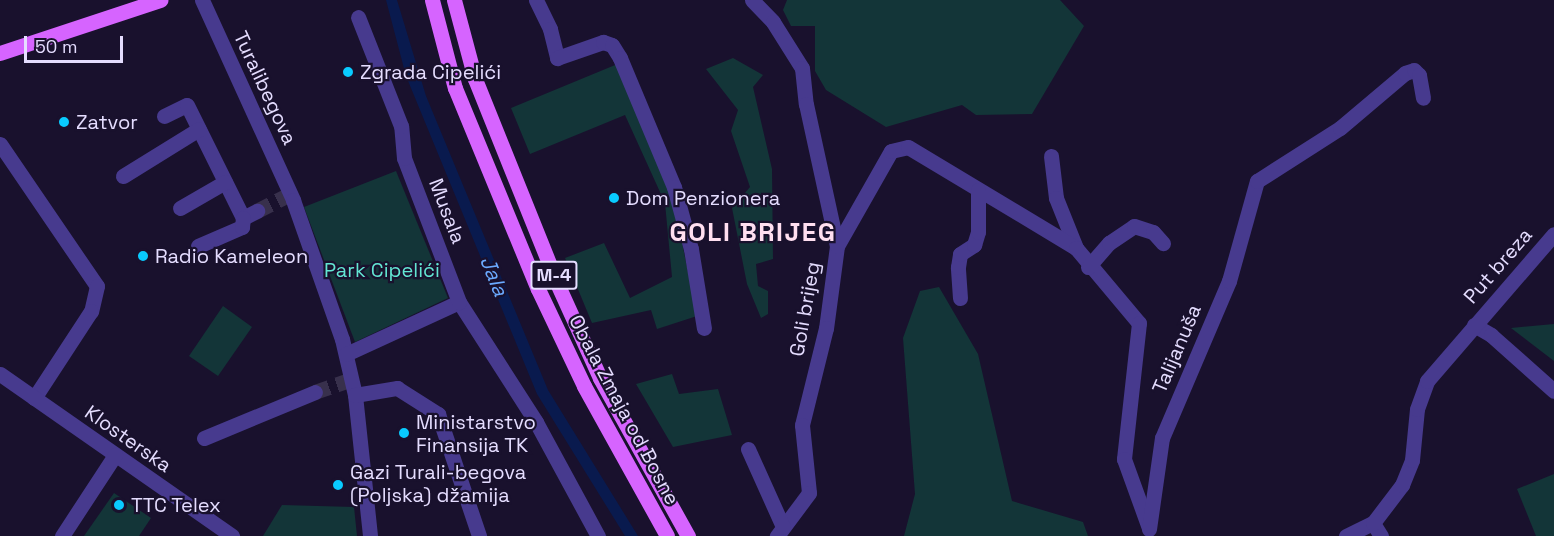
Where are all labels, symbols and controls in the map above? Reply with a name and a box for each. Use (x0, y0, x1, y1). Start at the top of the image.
scale bar (27, 24, 126, 62)
street label: Turalibegova (228, 27, 302, 149)
text: 50 m (35, 35, 77, 58)
place label: Zgrada Cipelići (360, 60, 501, 84)
marker: Zgrada Cipelići (341, 65, 355, 79)
place label: Zatvor (76, 110, 138, 134)
marker: Zatvor (57, 115, 71, 129)
street label: Musala (424, 175, 470, 247)
place label: Dom Penzionera (626, 186, 780, 210)
marker: Dom Penzionera (607, 191, 621, 205)
district label: GOLI BRIJEG (670, 217, 836, 249)
street label: Put breza (1459, 223, 1537, 309)
place label: Radio Kameleon (155, 244, 308, 268)
marker: Radio Kameleon (136, 249, 150, 263)
water label: Jala (475, 252, 513, 300)
park label: Park Cipelići (324, 258, 440, 282)
road number: M-4 (530, 260, 578, 290)
street label: Goli brijeg (785, 260, 825, 358)
street label: Talijanuša (1148, 301, 1206, 397)
street label: Obala Zmaja od Bosne (564, 311, 684, 509)
street label: Klosterska (80, 400, 176, 478)
place label: Ministarstvo Finansija TK (416, 410, 536, 457)
marker: Ministarstvo Finansija TK (397, 426, 411, 440)
place label: Gazi Turali-begova (Poljska) džamija (350, 461, 527, 508)
marker: Gazi Turali-begova (Poljska) džamija (331, 478, 345, 492)
place label: TTC Telex (131, 493, 221, 517)
marker: TTC Telex (112, 498, 126, 512)

